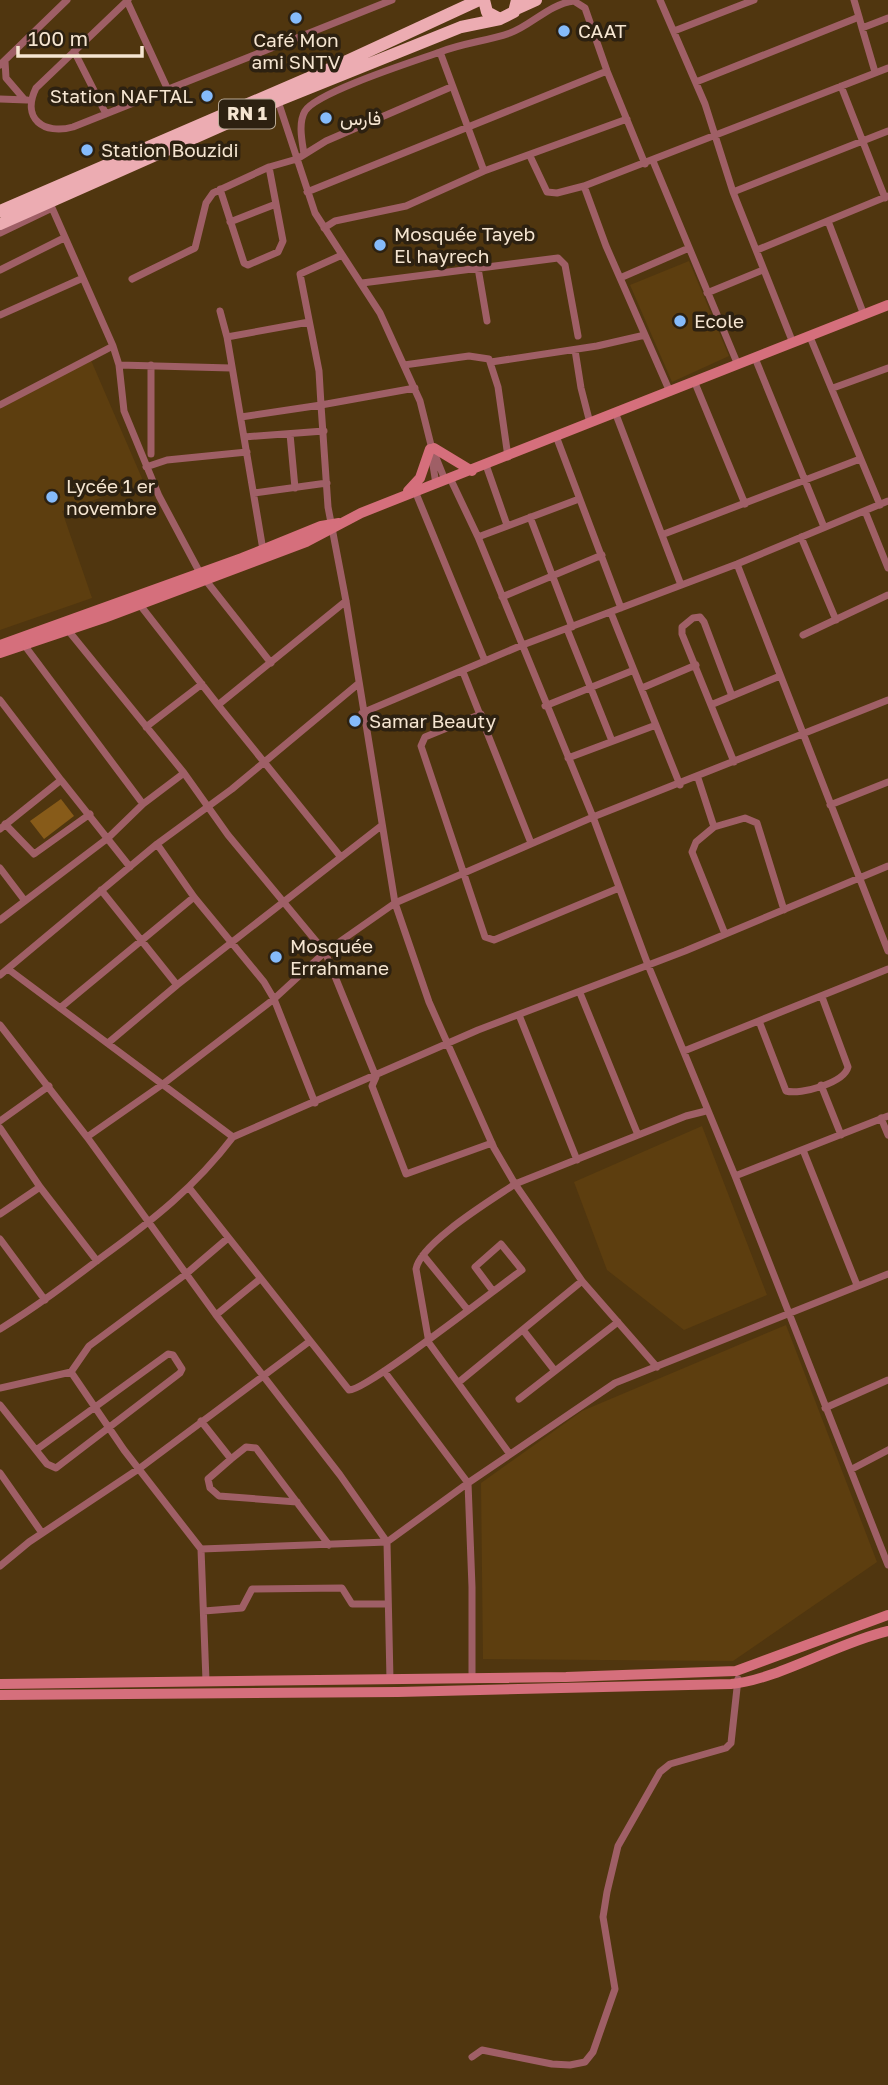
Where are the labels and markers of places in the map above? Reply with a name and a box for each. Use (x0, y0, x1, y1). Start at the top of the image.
marker: Café Mon ami SNTV (288, 10, 304, 26)
place label: CAAT (578, 19, 627, 42)
marker: CAAT (556, 23, 572, 39)
place label: Café Mon ami SNTV (251, 28, 341, 73)
place label: Station NAFTAL (50, 84, 193, 107)
marker: Station NAFTAL (199, 88, 215, 104)
place label: فارس (340, 106, 381, 130)
marker: فارس (318, 110, 334, 126)
place label: Station Bouzidi (101, 138, 239, 161)
marker: Station Bouzidi (79, 142, 95, 158)
place label: Mosquée Tayeb El hayrech (394, 222, 535, 267)
marker: Mosquée Tayeb El hayrech (372, 237, 388, 253)
place label: Ecole (694, 309, 744, 332)
marker: Ecole (672, 313, 688, 329)
place label: Lycée 1 er novembre (66, 474, 157, 519)
marker: Lycée 1 er novembre (44, 489, 60, 505)
place label: Samar Beauty (369, 709, 497, 732)
marker: Samar Beauty (347, 713, 363, 729)
place label: Mosquée Errahmane (290, 934, 389, 979)
marker: Mosquée Errahmane (268, 949, 284, 965)

